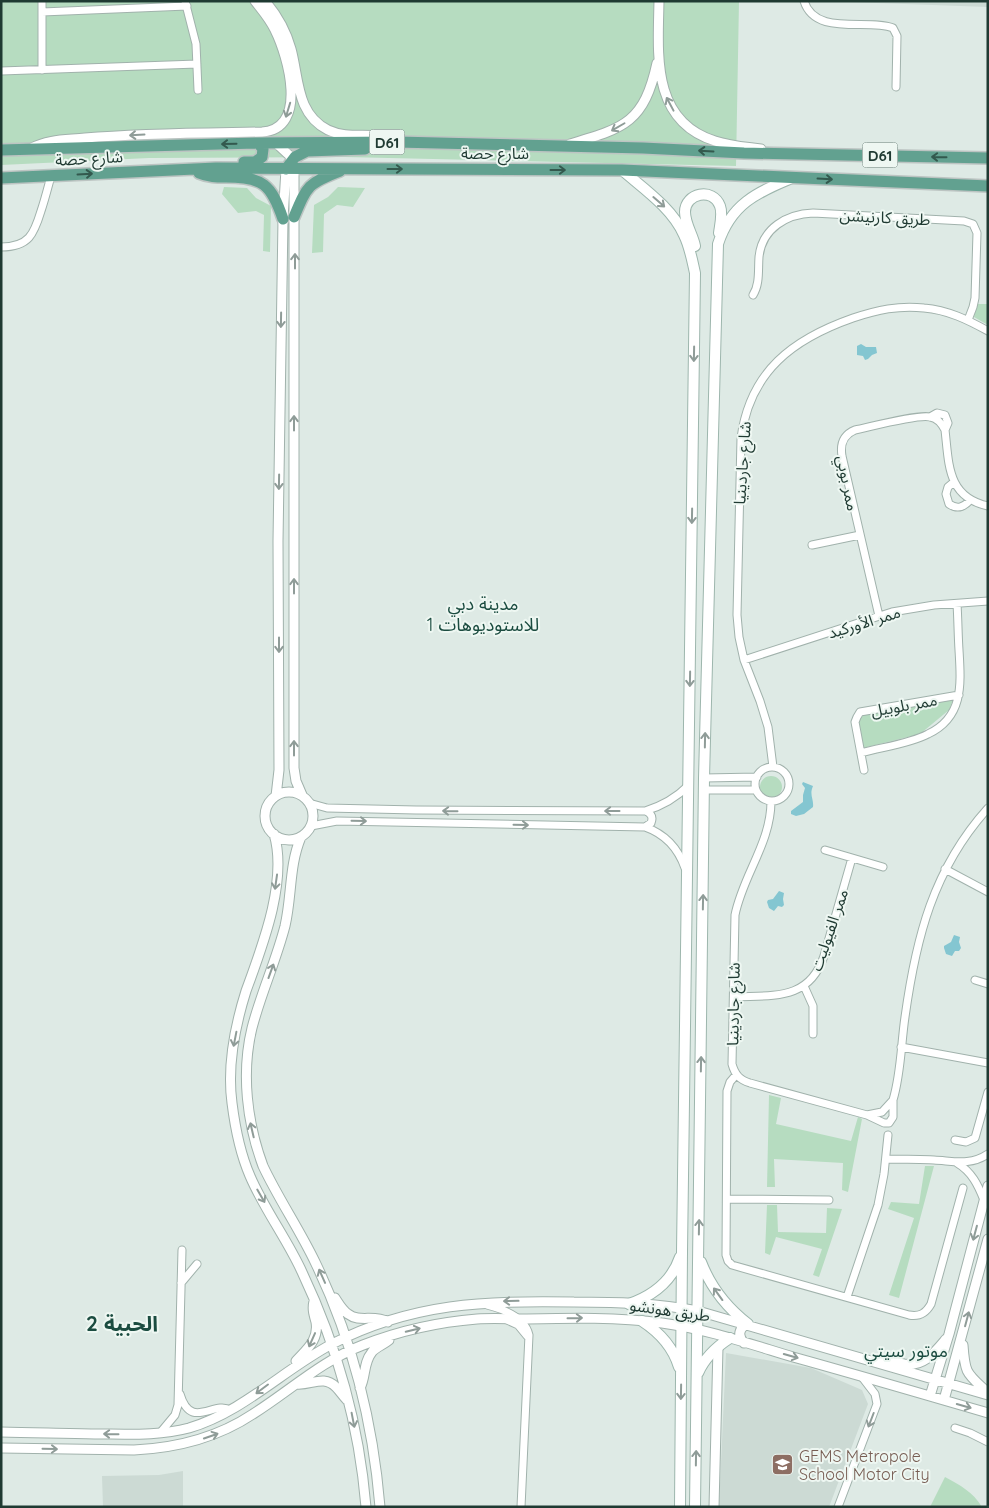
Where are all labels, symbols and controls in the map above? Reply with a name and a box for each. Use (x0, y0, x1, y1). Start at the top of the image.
one-way arrow (665, 97, 675, 112)
one-way arrow (283, 102, 293, 118)
one-way arrow (610, 122, 625, 132)
one-way arrow (129, 130, 145, 139)
road number: D61 (370, 130, 404, 154)
one-way arrow (221, 139, 237, 148)
road number: D61 (862, 142, 898, 168)
street label: شارع حصة (461, 143, 529, 166)
street label: شارع حصة (55, 146, 124, 173)
one-way arrow (699, 146, 715, 155)
one-way arrow (931, 152, 948, 162)
one-way arrow (386, 164, 403, 174)
one-way arrow (549, 165, 565, 175)
one-way arrow (77, 170, 93, 179)
one-way arrow (817, 175, 833, 184)
one-way arrow (652, 197, 665, 208)
street label: طريق كارنيشن (839, 205, 931, 230)
one-way arrow (290, 253, 300, 269)
one-way arrow (276, 312, 286, 328)
one-way arrow (689, 346, 699, 362)
one-way arrow (289, 415, 299, 432)
street label: شارع جاردينيا (729, 421, 758, 506)
street label: ممر بوبي (830, 453, 863, 513)
one-way arrow (274, 474, 284, 490)
one-way arrow (687, 508, 697, 524)
one-way arrow (289, 578, 299, 594)
district label: مدينة دبي للاستوديوهات 1 (427, 592, 539, 636)
street label: ممر الأوركيد (825, 601, 903, 643)
one-way arrow (274, 636, 284, 653)
one-way arrow (685, 670, 695, 687)
street label: ممر بلوبيل (869, 689, 939, 721)
one-way arrow (700, 732, 710, 748)
one-way arrow (289, 740, 299, 756)
one-way arrow (442, 806, 458, 815)
one-way arrow (605, 806, 621, 816)
one-way arrow (351, 817, 367, 826)
one-way arrow (513, 820, 529, 829)
one-way arrow (271, 874, 281, 890)
street label: ممر الفيوليت (806, 886, 852, 974)
one-way arrow (698, 894, 708, 910)
street label: شارع جاردينيا (722, 962, 747, 1046)
one-way arrow (267, 964, 276, 979)
one-way arrow (229, 1030, 239, 1046)
one-way arrow (696, 1057, 706, 1073)
one-way arrow (247, 1122, 256, 1138)
one-way arrow (256, 1188, 266, 1203)
one-way arrow (694, 1219, 704, 1236)
one-way arrow (970, 1225, 979, 1241)
one-way arrow (316, 1269, 326, 1284)
one-way arrow (713, 1287, 723, 1301)
street label: طريق هونشو (628, 1294, 712, 1327)
one-way arrow (504, 1296, 520, 1306)
district label: الحبية 2 (86, 1310, 158, 1336)
one-way arrow (962, 1312, 972, 1328)
one-way arrow (566, 1313, 582, 1323)
one-way arrow (405, 1325, 421, 1334)
one-way arrow (307, 1332, 317, 1347)
district label: موتور سيتي (864, 1339, 948, 1364)
one-way arrow (782, 1352, 798, 1362)
one-way arrow (256, 1383, 269, 1394)
one-way arrow (676, 1384, 686, 1400)
one-way arrow (956, 1401, 972, 1411)
one-way arrow (349, 1412, 358, 1428)
one-way arrow (866, 1412, 875, 1427)
one-way arrow (103, 1429, 119, 1439)
one-way arrow (202, 1431, 218, 1440)
one-way arrow (42, 1444, 58, 1454)
place label: GEMS Metropole School Motor City (799, 1446, 930, 1484)
one-way arrow (691, 1450, 701, 1466)
school or university icon: GEMS Metropole School Motor City (771, 1453, 795, 1477)

